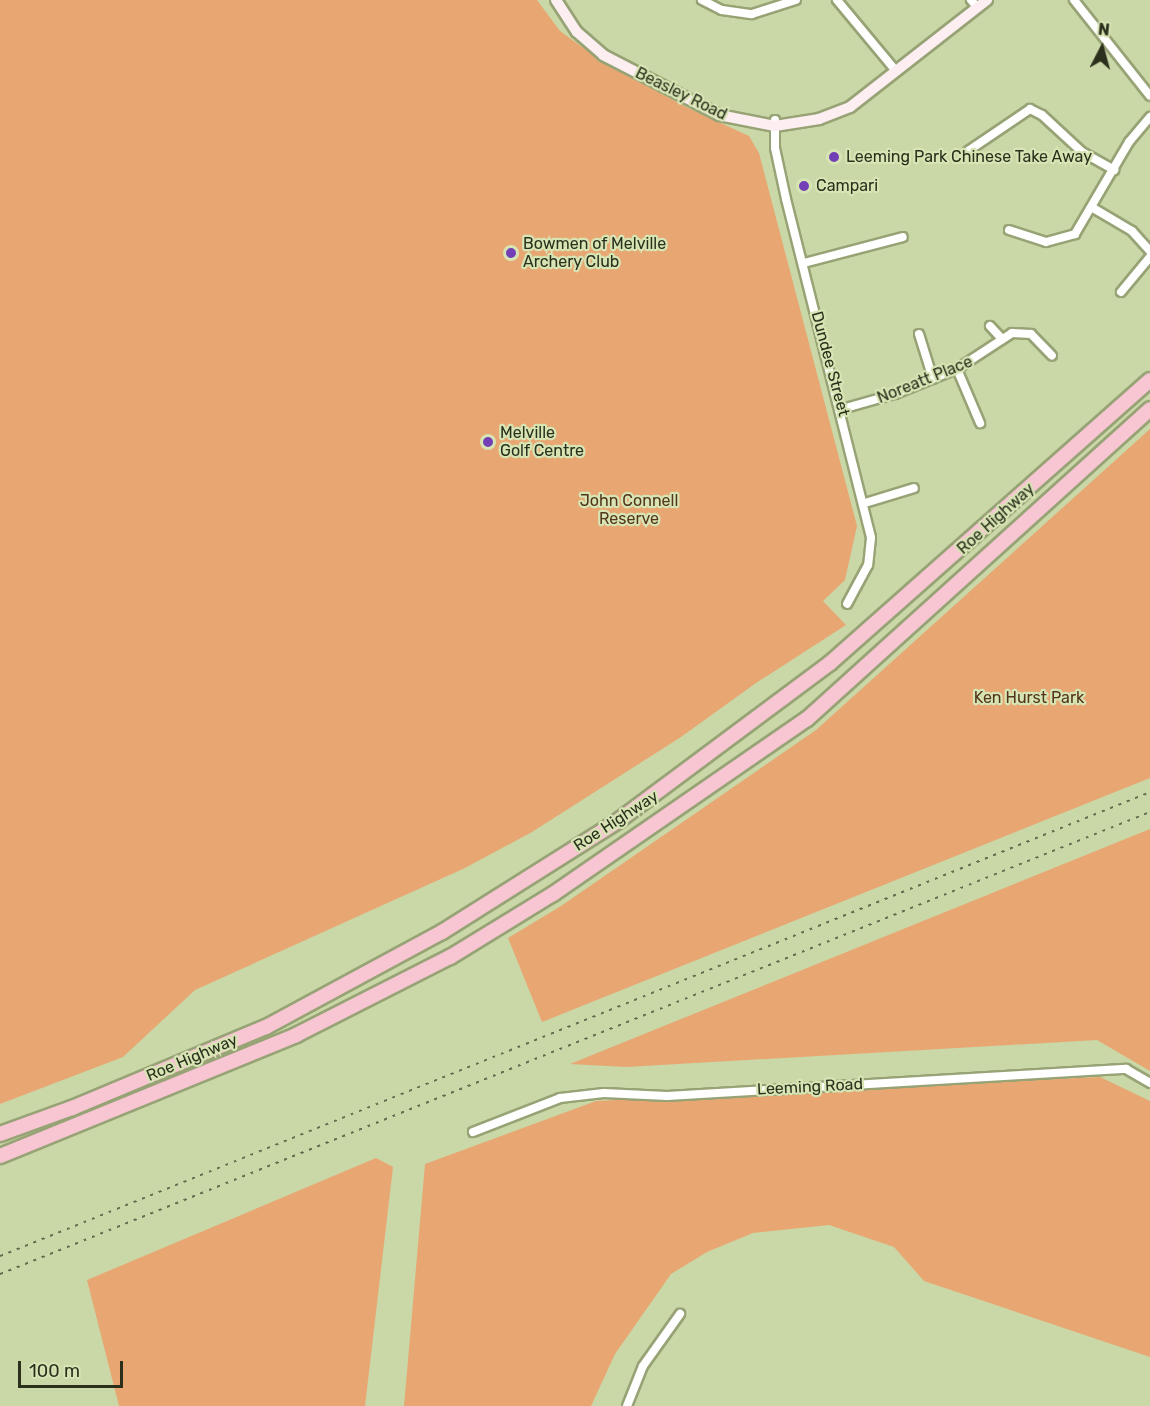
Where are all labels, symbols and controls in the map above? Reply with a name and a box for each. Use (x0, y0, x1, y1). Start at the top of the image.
north arrow (1072, 18, 1132, 78)
text: N (1097, 20, 1111, 40)
street label: Beasley Road (632, 63, 730, 125)
place label: Leeming Park Chinese Take Away (846, 147, 1093, 167)
marker: Leeming Park Chinese Take Away (827, 150, 841, 164)
place label: Campari (816, 176, 878, 196)
marker: Campari (797, 179, 811, 193)
place label: Bowmen of Melville Archery Club (523, 234, 666, 272)
marker: Bowmen of Melville Archery Club (504, 246, 518, 260)
street label: Dundee Street (807, 309, 853, 419)
street label: Noreatt Place (875, 352, 975, 408)
place label: Melville Golf Centre (500, 423, 584, 461)
marker: Melville Golf Centre (481, 435, 495, 449)
street label: Roe Highway (954, 479, 1038, 559)
park label: John Connell Reserve (580, 491, 678, 529)
park label: Ken Hurst Park (974, 688, 1084, 708)
street label: Roe Highway (570, 787, 662, 855)
street label: Roe Highway (144, 1030, 240, 1086)
street label: Leeming Road (757, 1075, 863, 1099)
scale bar (21, 1349, 126, 1387)
text: 100 m (29, 1360, 80, 1382)

